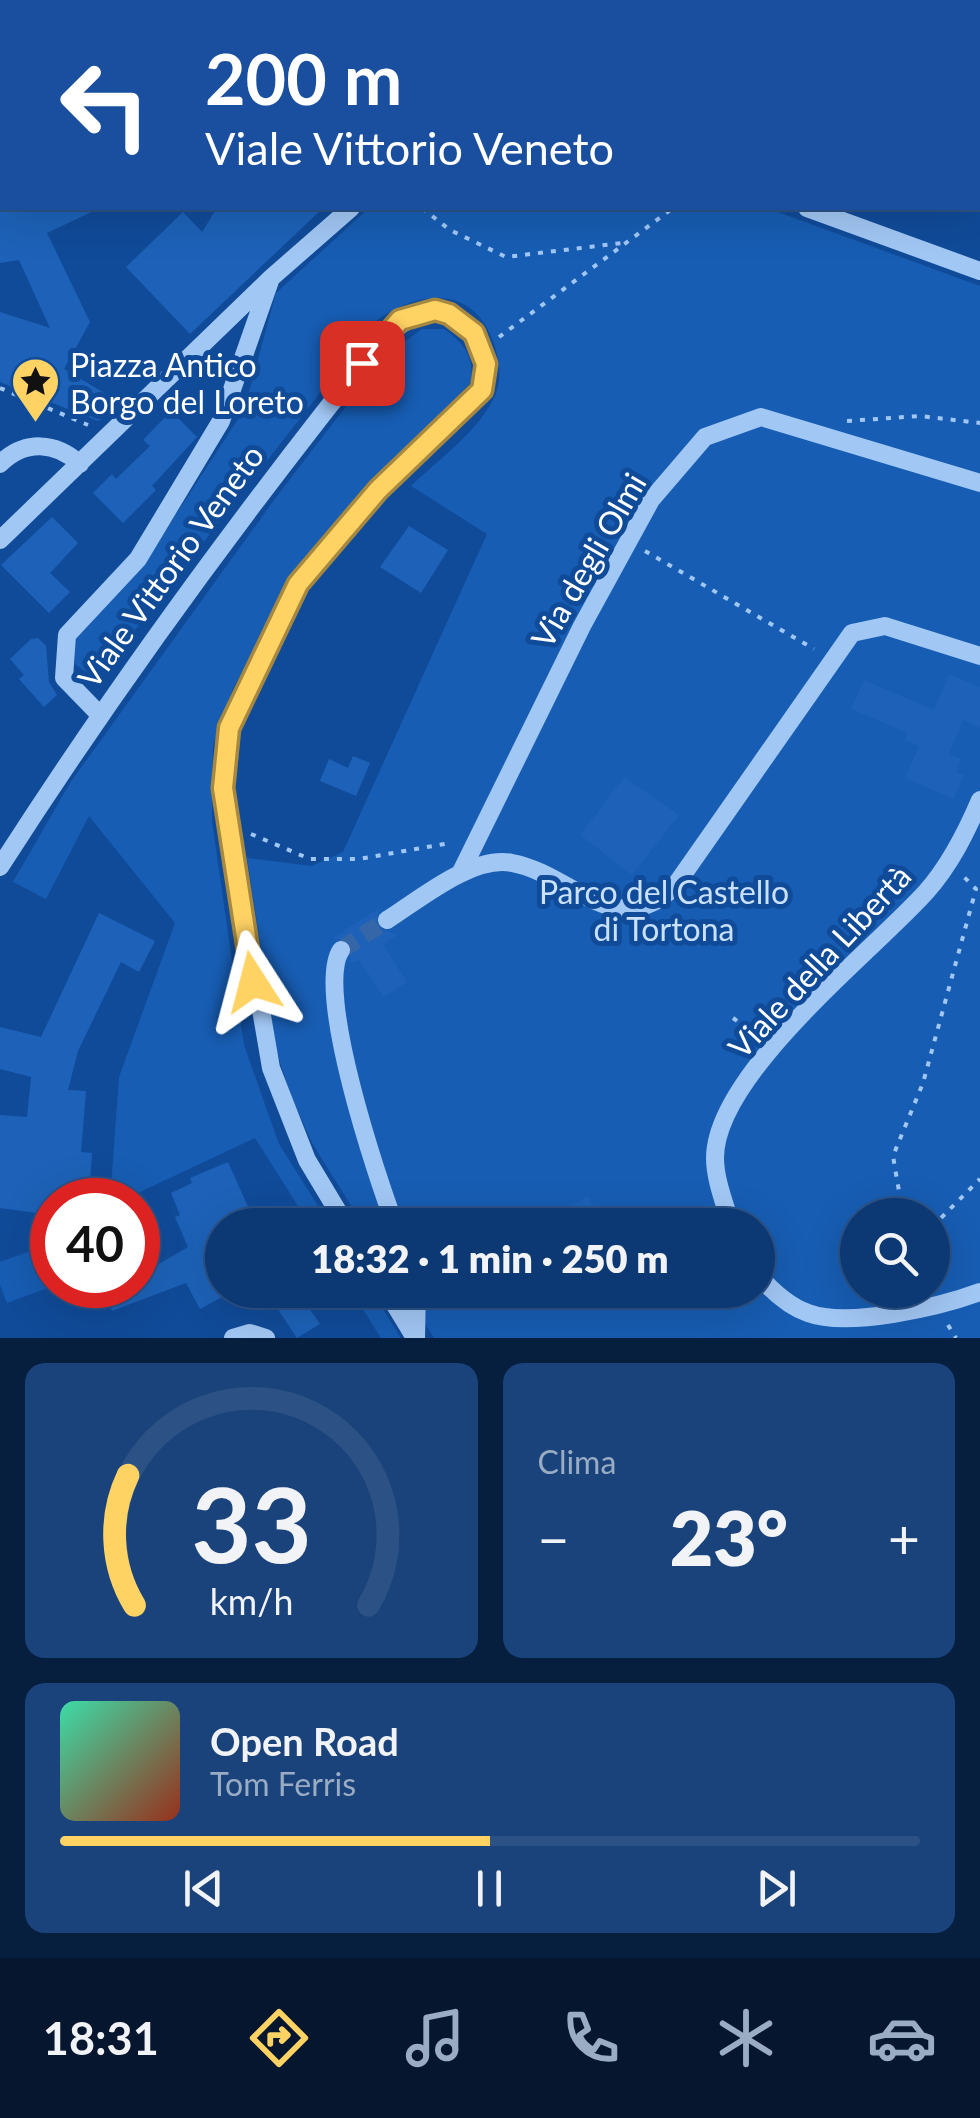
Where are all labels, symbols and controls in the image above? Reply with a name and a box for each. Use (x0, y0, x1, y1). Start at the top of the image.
text: 200 m (205, 36, 402, 120)
icon: left (40, 40, 170, 170)
text: Viale Vittorio Veneto (205, 121, 614, 175)
pin (320, 321, 405, 406)
icon: arrive (335, 336, 390, 391)
place label: Piazza Antico Borgo del Loreto (70, 345, 304, 421)
place icon: Piazza Antico Borgo del Loreto (9, 356, 61, 424)
street label: Viale Vittorio Veneto (69, 437, 271, 695)
street label: Via degli Olmi (522, 466, 654, 654)
street label: Viale della Libertà (720, 856, 918, 1066)
park label: Parco del Castello di Tortona (539, 872, 789, 948)
position arrow (201, 930, 305, 1034)
speed limit sign: 40 (30, 1178, 160, 1308)
map controls (840, 1198, 950, 1308)
button: search (840, 1198, 950, 1308)
text: 18:32 · 1 min · 250 m (311, 1235, 669, 1281)
text: Clima (538, 1442, 616, 1481)
text: 33 (191, 1460, 312, 1585)
text: 23° (670, 1492, 788, 1582)
text: − (538, 1505, 569, 1571)
text: + (888, 1505, 920, 1571)
text: km/h (209, 1580, 293, 1623)
text: Open Road (210, 1718, 399, 1764)
text: Tom Ferris (210, 1764, 356, 1803)
icon: previous (176, 1861, 231, 1916)
icon: pause (462, 1861, 517, 1916)
icon: next (749, 1861, 804, 1916)
icon: directions (244, 2003, 314, 2073)
icon: music (400, 2003, 470, 2073)
icon: phone (556, 2003, 626, 2073)
icon: climate (711, 2003, 781, 2073)
icon: car (867, 2003, 937, 2073)
text: 18:31 (43, 2011, 159, 2065)

